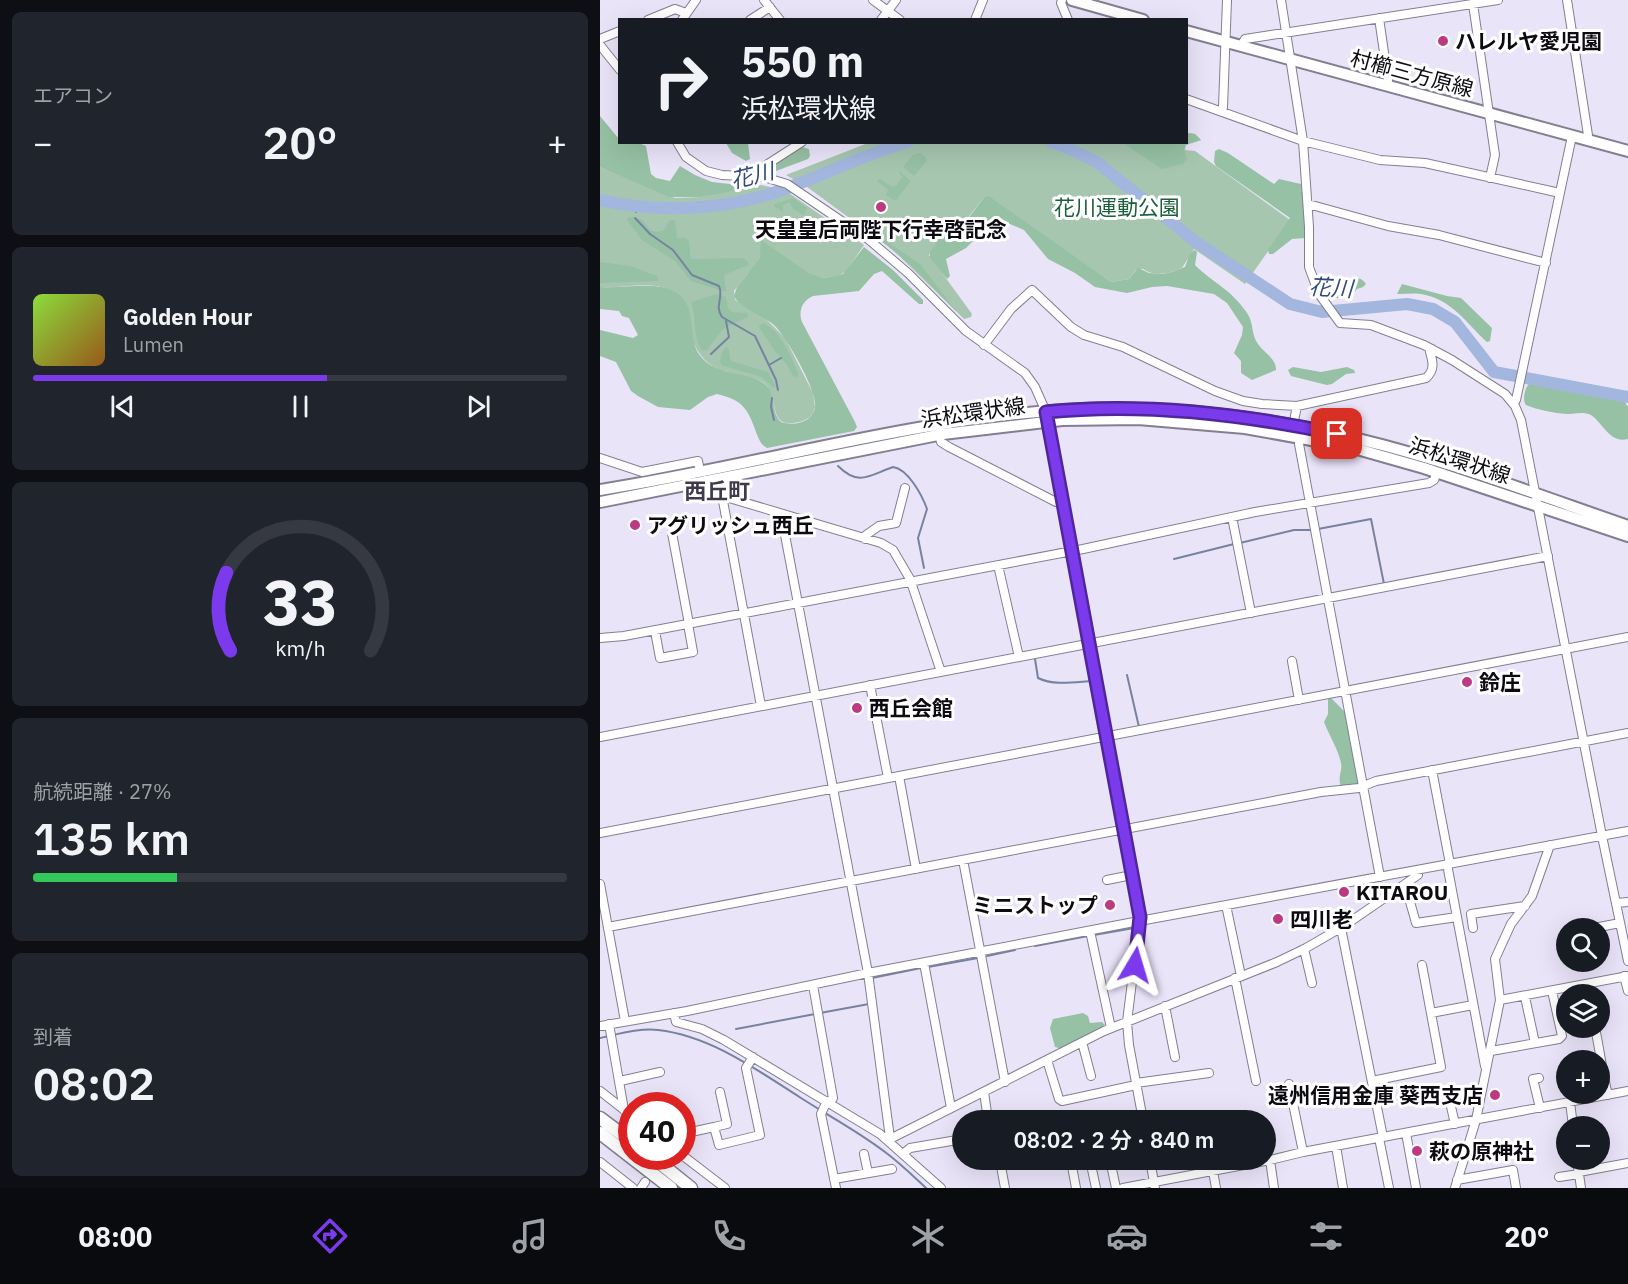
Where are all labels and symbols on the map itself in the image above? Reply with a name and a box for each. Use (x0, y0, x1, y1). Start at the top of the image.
place label: ハレルヤ愛児園 (1455, 27, 1602, 55)
marker: ハレルヤ愛児園 (1436, 34, 1450, 48)
street label: 村櫛三方原線 (1348, 43, 1476, 103)
water label: 花川 (727, 155, 779, 194)
park label: 花川運動公園 (1054, 193, 1180, 221)
marker: 天皇皇后両陛下行幸啓記念 (874, 200, 888, 214)
place label: 天皇皇后両陛下行幸啓記念 (755, 215, 1007, 243)
water label: 花川 (1308, 271, 1356, 303)
street label: 浜松環状線 (919, 391, 1027, 433)
pin (1311, 408, 1362, 459)
street label: 浜松環状線 (1406, 430, 1514, 490)
district label: 西丘町 (684, 476, 750, 505)
place label: アグリッシュ西丘 (647, 511, 814, 539)
marker: アグリッシュ西丘 (628, 518, 642, 532)
place label: 鈴庄 (1479, 668, 1521, 696)
marker: 鈴庄 (1460, 675, 1474, 689)
place label: 西丘会館 (869, 694, 953, 722)
marker: 西丘会館 (850, 701, 864, 715)
place label: KITAROU (1356, 878, 1448, 906)
marker: KITAROU (1337, 885, 1351, 899)
place label: ミニストップ (972, 891, 1098, 919)
marker: ミニストップ (1103, 898, 1117, 912)
place label: 四川老 (1290, 905, 1353, 933)
marker: 四川老 (1271, 912, 1285, 926)
position arrow (1103, 933, 1167, 997)
place label: 遠州信用金庫 葵西支店 (1268, 1081, 1483, 1109)
marker: 遠州信用金庫 葵西支店 (1488, 1088, 1502, 1102)
speed limit sign: 40 (618, 1092, 696, 1170)
place label: 萩の原神社 (1429, 1137, 1534, 1165)
marker: 萩の原神社 (1410, 1144, 1424, 1158)

